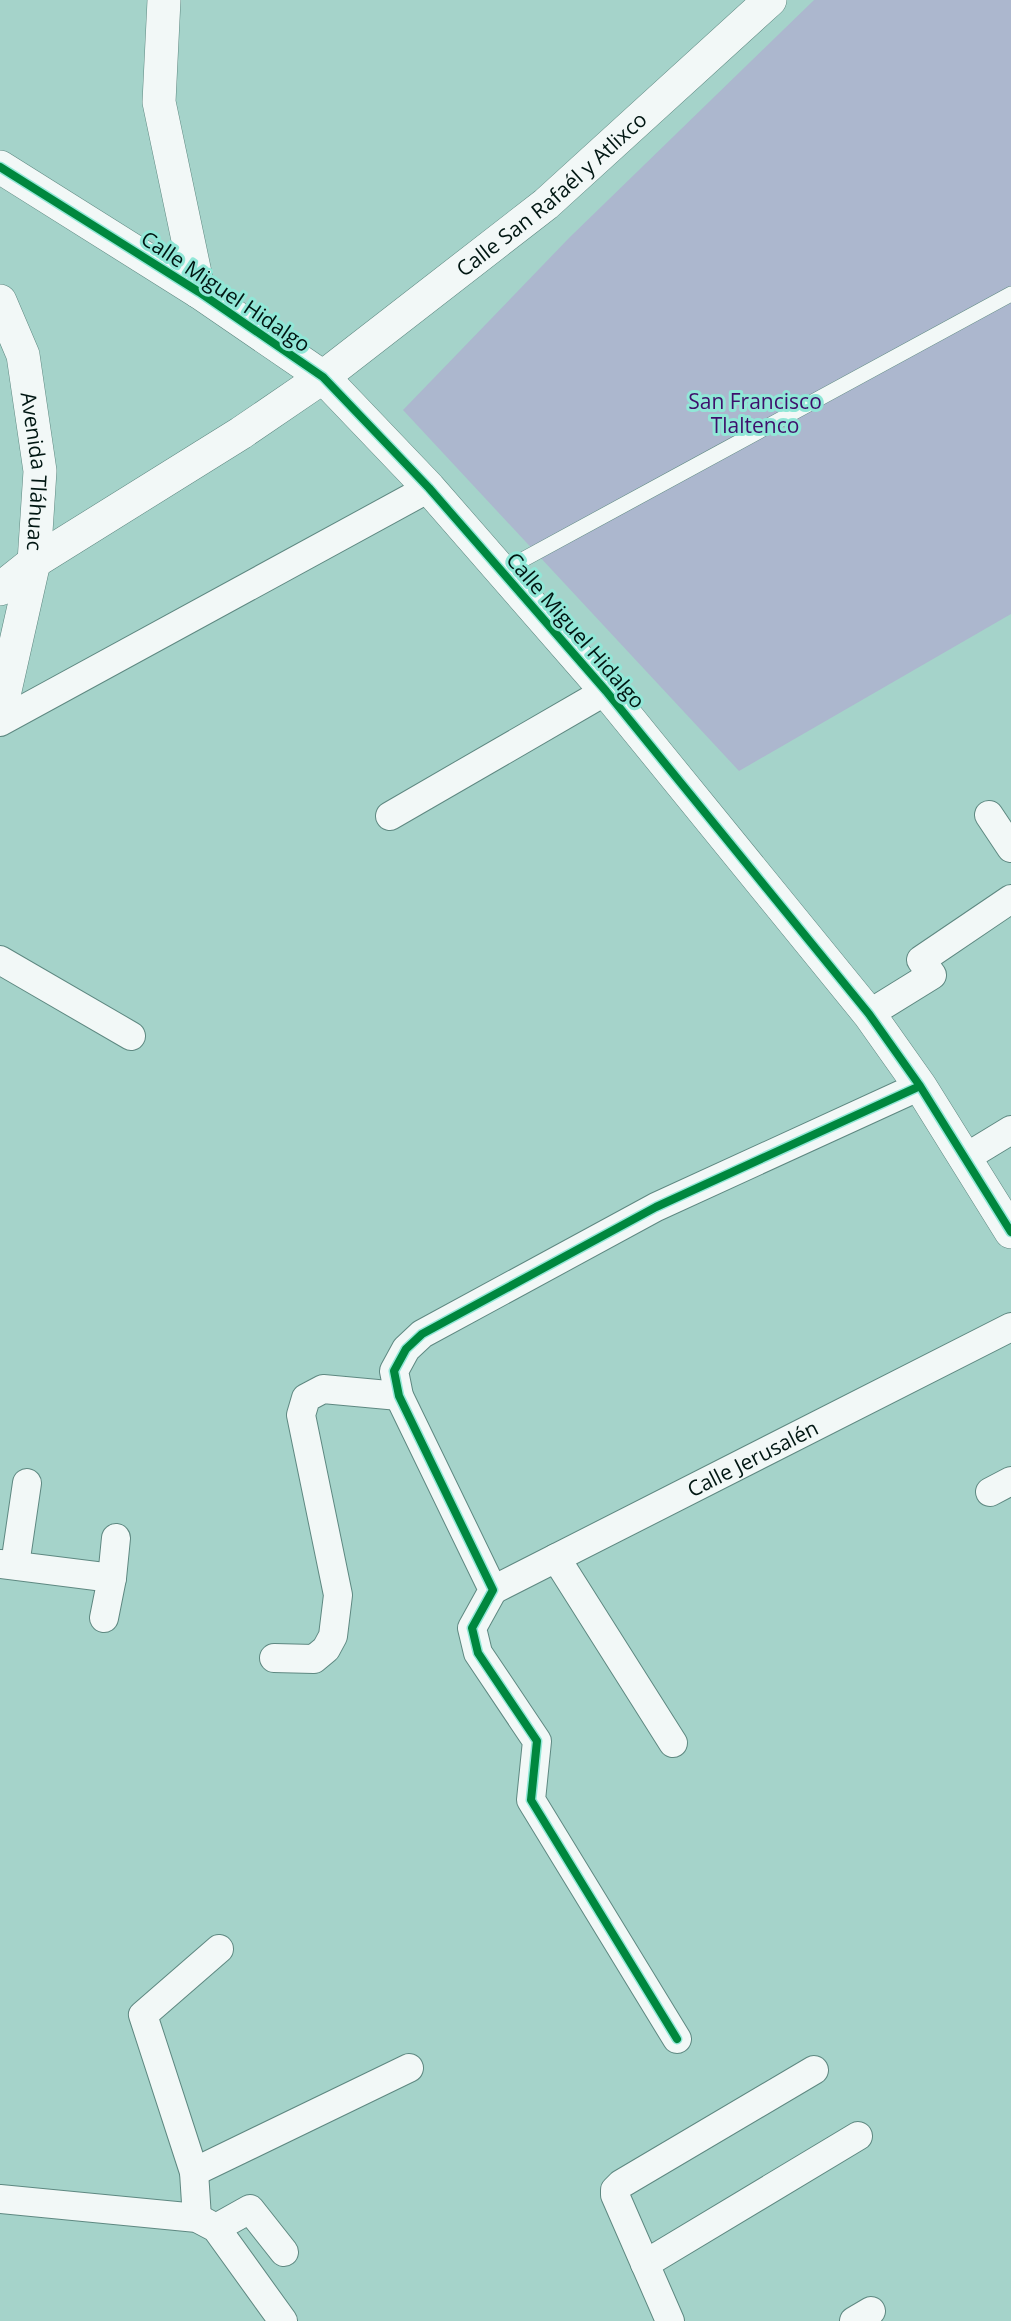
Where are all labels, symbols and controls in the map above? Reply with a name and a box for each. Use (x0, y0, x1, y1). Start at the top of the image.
street label: Calle San Rafaél y Atlixco (450, 105, 652, 283)
street label: Calle Miguel Hidalgo (136, 224, 316, 358)
park label: San Francisco Tlaltenco (688, 387, 822, 439)
street label: Avenida Tláhuac (15, 390, 54, 552)
street label: Calle Miguel Hidalgo (500, 546, 652, 714)
street label: Calle Jerusalén (682, 1413, 823, 1503)

